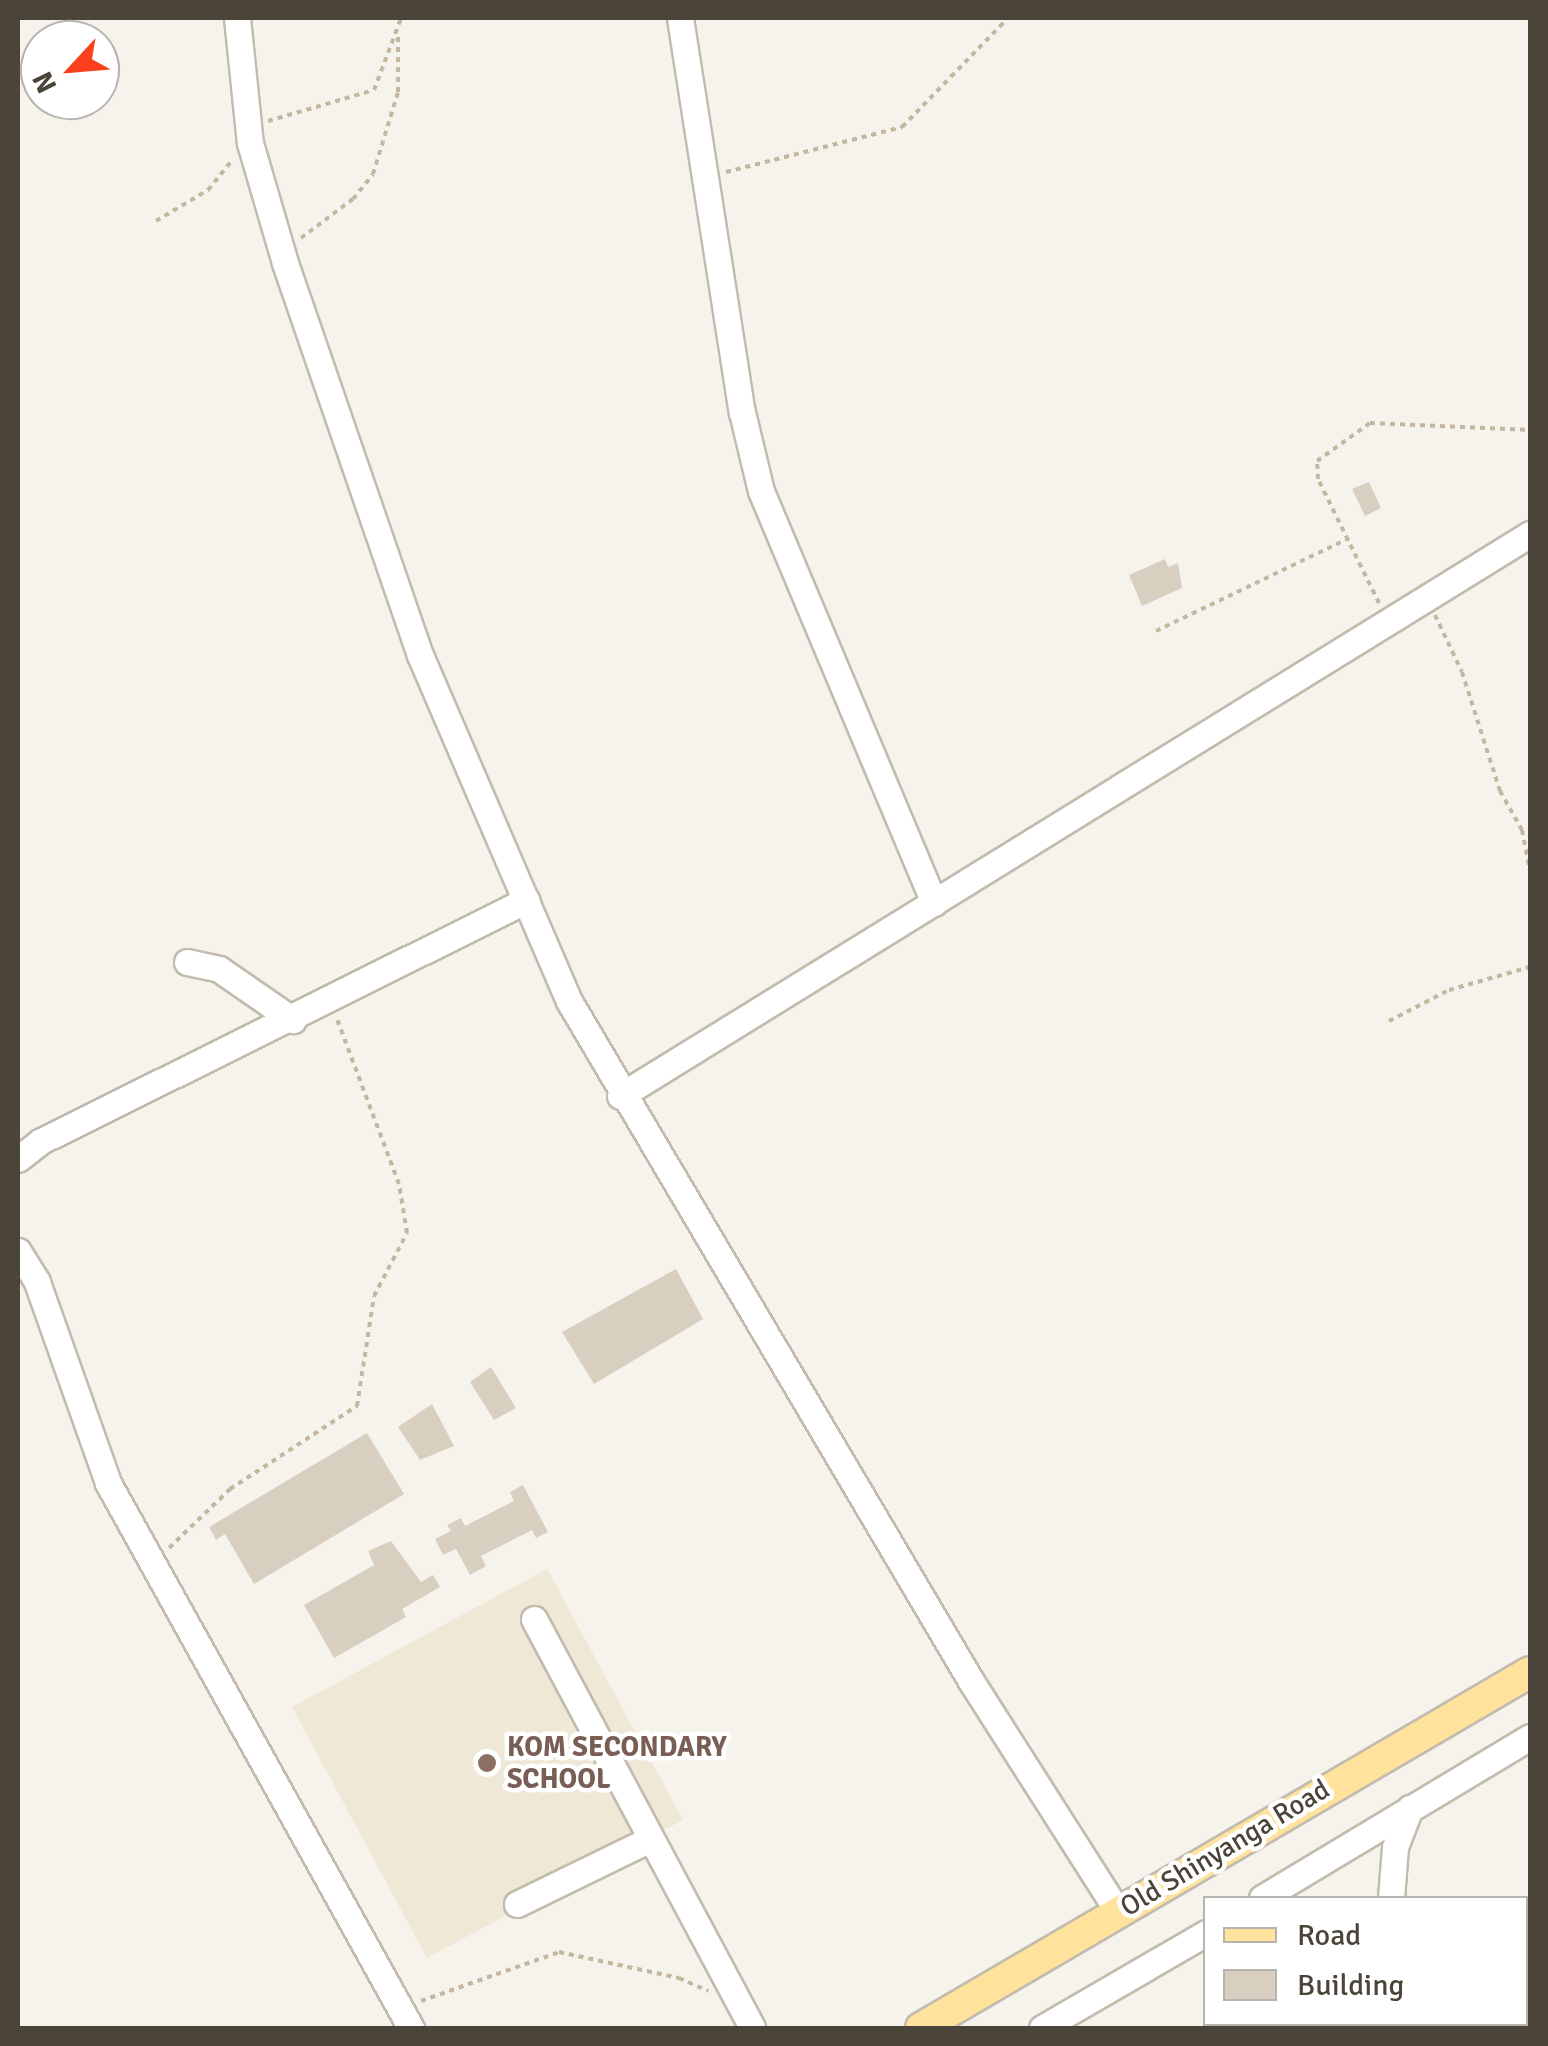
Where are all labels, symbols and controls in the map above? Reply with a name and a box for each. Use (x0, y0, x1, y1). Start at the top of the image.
north arrow (20, 20, 120, 120)
text: N (25, 66, 64, 98)
place label: KOM SECONDARY SCHOOL (507, 1730, 727, 1796)
marker: KOM SECONDARY SCHOOL (476, 1752, 498, 1774)
street label: Old Shinyanga Road (1114, 1772, 1336, 1924)
legend (1203, 1896, 1528, 2026)
text: Road (1297, 1917, 1361, 1954)
text: Building (1297, 1967, 1404, 2004)

